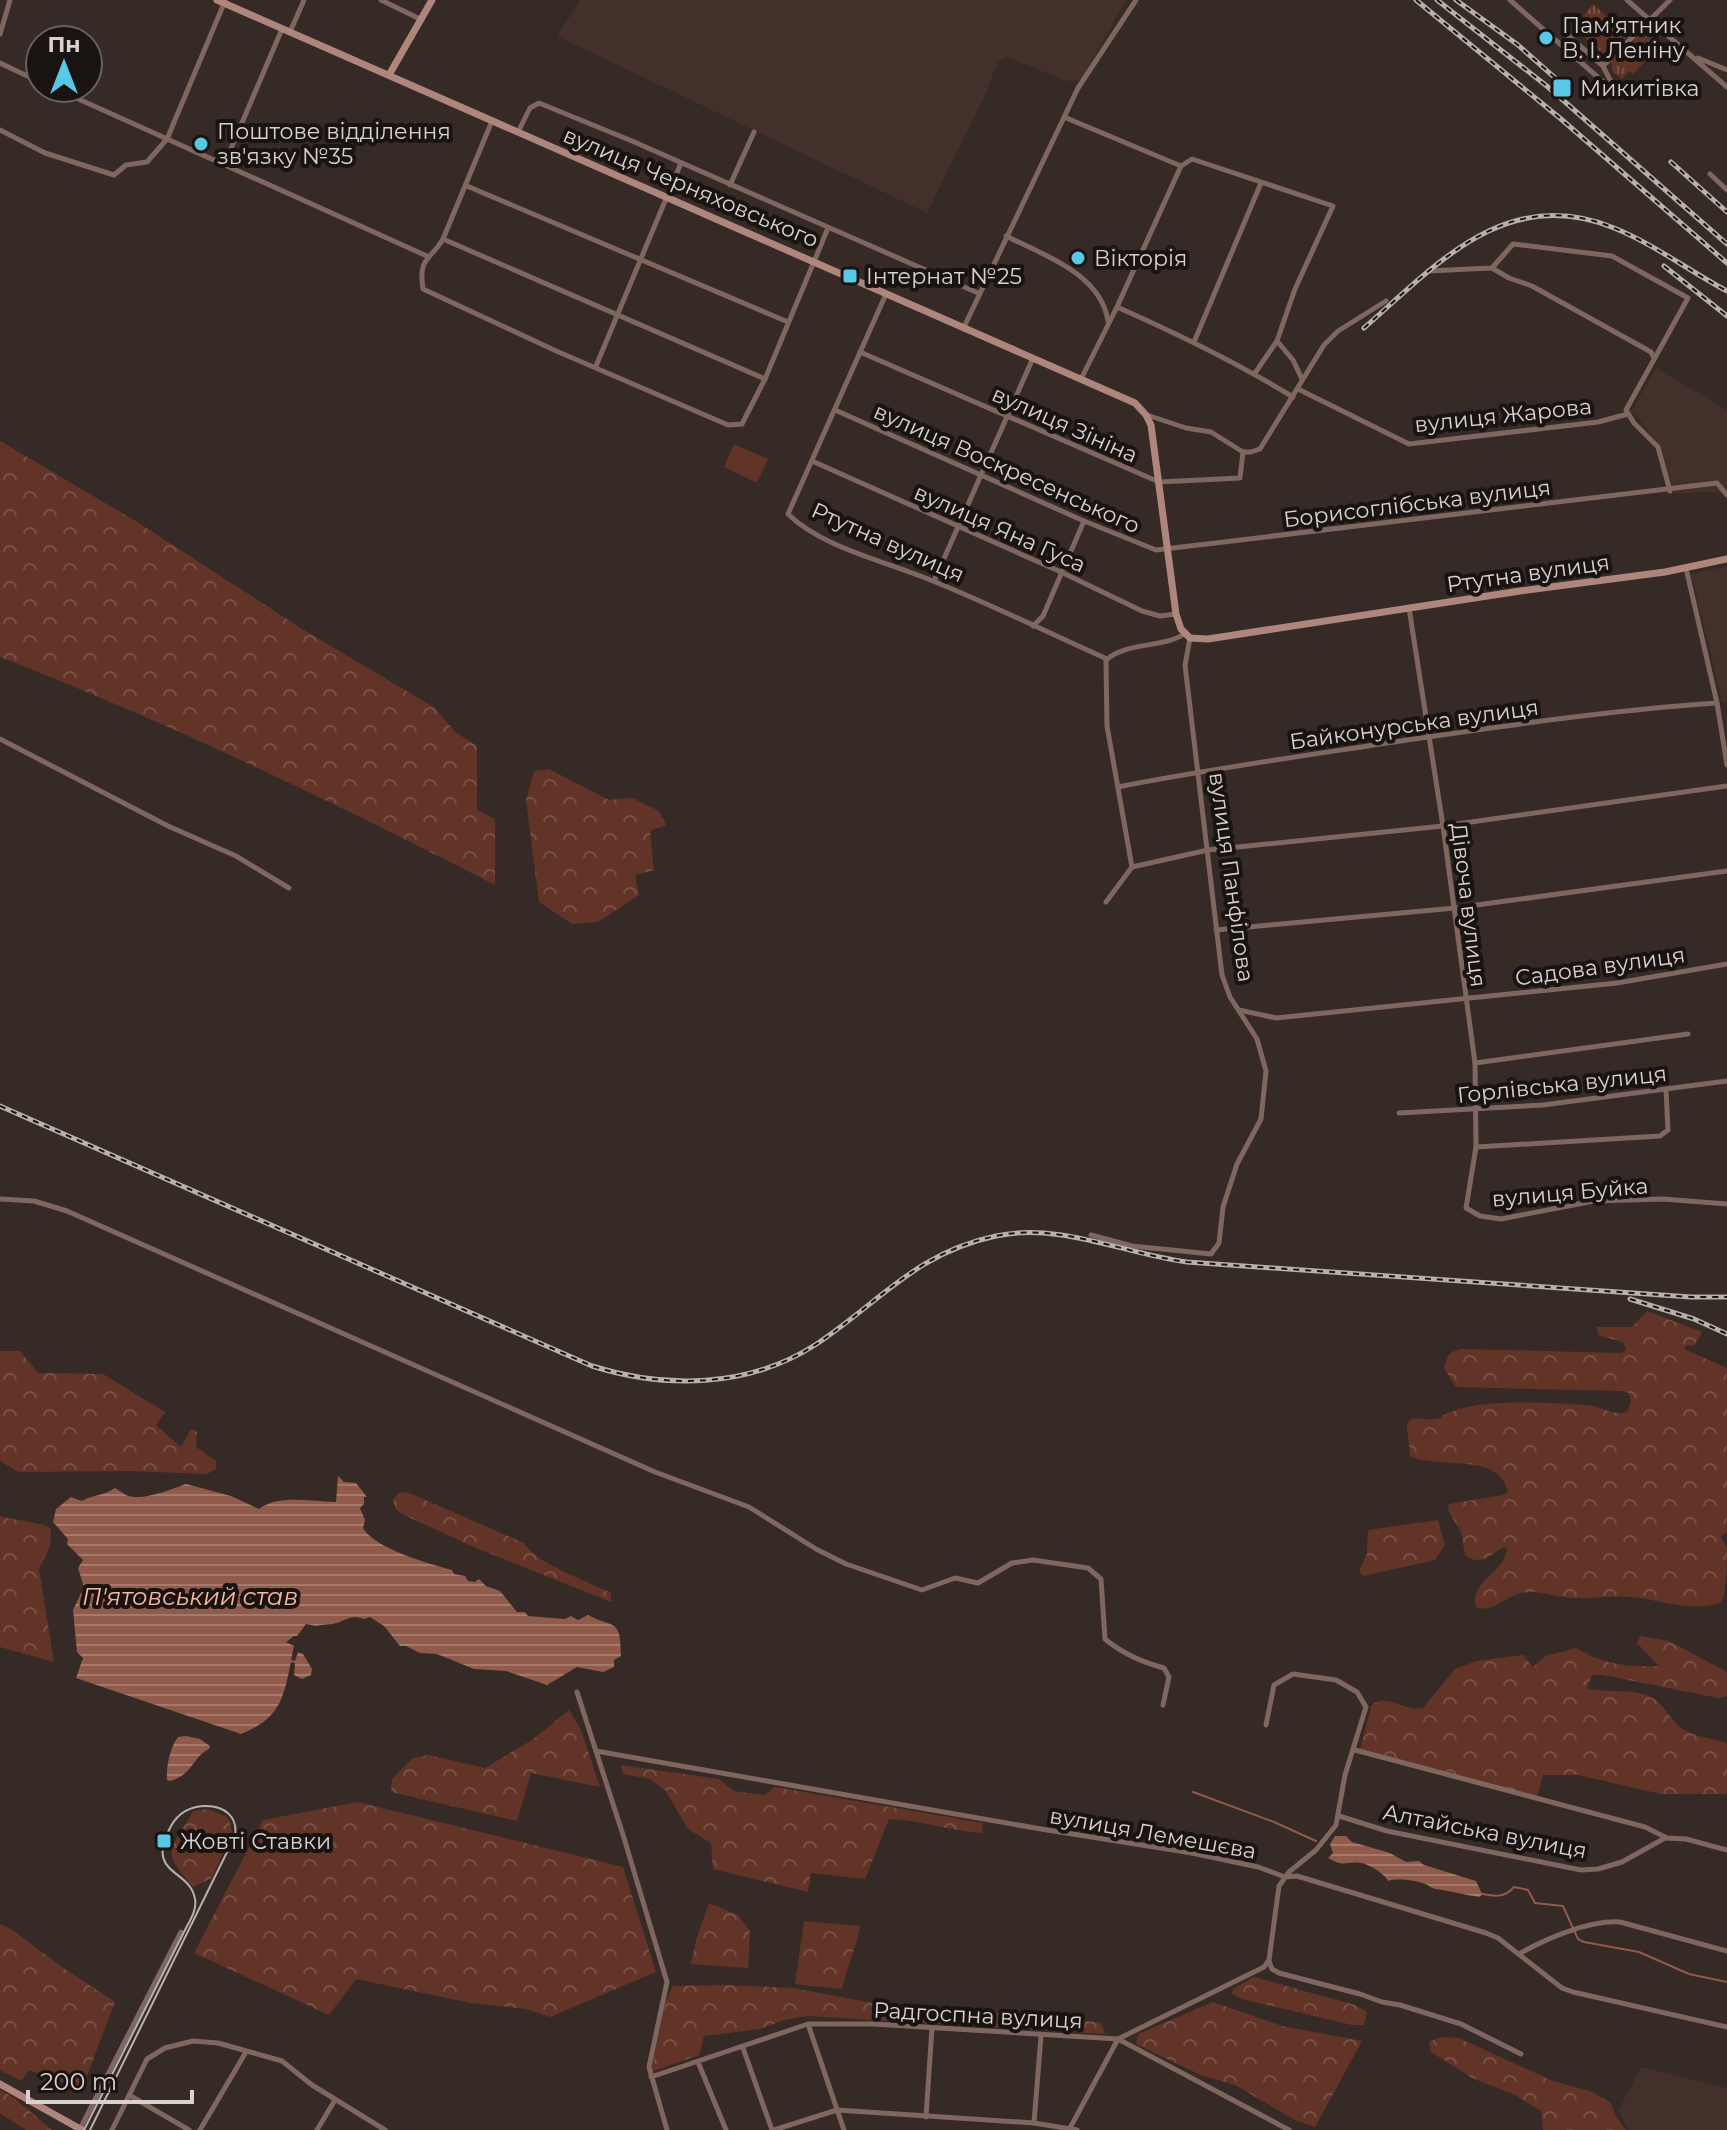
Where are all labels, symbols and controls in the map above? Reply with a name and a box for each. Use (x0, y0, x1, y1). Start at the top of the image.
place label: Пам'ятник В. І. Леніну (1562, 12, 1686, 64)
north arrow (24, 24, 104, 104)
marker: Пам'ятник В. І. Леніну (1537, 29, 1555, 47)
text: Пн (47, 31, 81, 58)
place label: Микитівка (1580, 75, 1699, 102)
marker: Микитівка (1551, 77, 1573, 99)
place label: Поштове відділення зв'язку №35 (217, 118, 451, 170)
street label: вулиця Черняховського (559, 121, 822, 254)
marker: Поштове відділення зв'язку №35 (192, 135, 210, 153)
place label: Вікторія (1094, 245, 1187, 272)
marker: Вікторія (1069, 249, 1087, 267)
place label: Інтернат №25 (866, 263, 1022, 290)
marker: Інтернат №25 (841, 267, 859, 285)
street label: вулиця Зініна (988, 380, 1142, 469)
street label: вулиця Жарова (1413, 393, 1593, 438)
street label: вулиця Воскресенського (870, 397, 1144, 539)
street label: Борисоглібська вулиця (1282, 474, 1552, 533)
street label: вулиця Яна Гуса (910, 479, 1090, 578)
street label: Ртутна вулиця (807, 497, 968, 588)
street label: Ртутна вулиця (1445, 549, 1611, 598)
street label: Байконурська вулиця (1288, 694, 1540, 755)
street label: вулиця Панфілова (1203, 770, 1260, 984)
street label: Дівоча вулиця (1445, 821, 1492, 989)
street label: Садова вулиця (1513, 941, 1687, 992)
street label: Горлівська вулиця (1456, 1060, 1668, 1109)
street label: вулиця Буйка (1491, 1172, 1649, 1213)
water label: П'ятовський став (82, 1582, 298, 1611)
street label: Алтайська вулиця (1381, 1798, 1589, 1865)
street label: вулиця Лемешєва (1047, 1802, 1258, 1865)
place label: Жовті Ставки (180, 1828, 331, 1855)
marker: Жовті Ставки (155, 1832, 173, 1850)
street label: Радгоспна вулиця (873, 1997, 1083, 2034)
scale bar (28, 2054, 192, 2104)
text: 200 m (40, 2067, 117, 2096)

